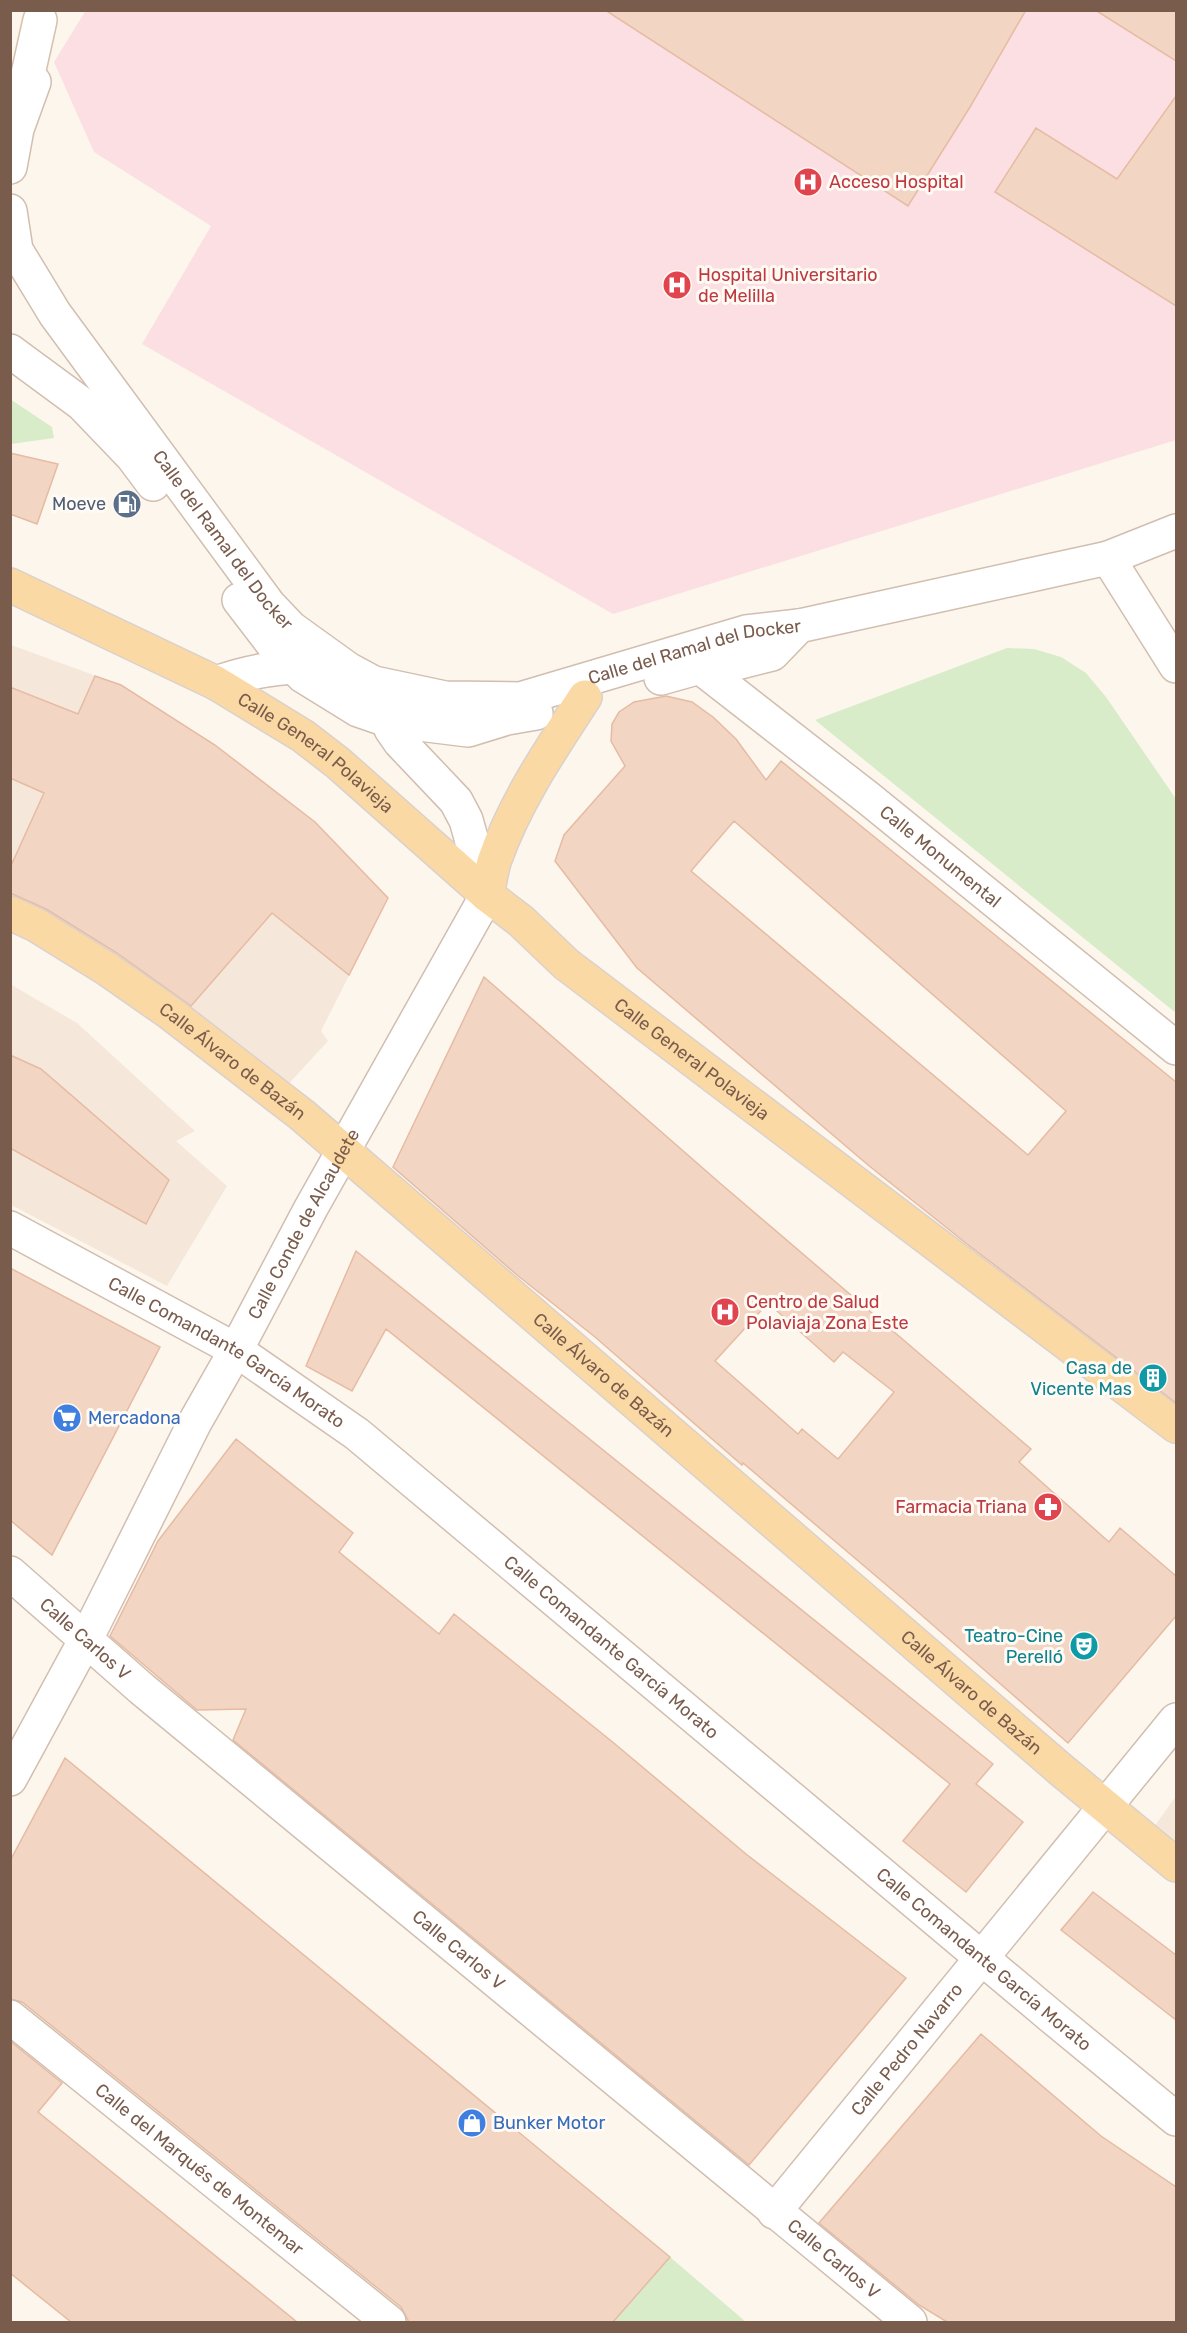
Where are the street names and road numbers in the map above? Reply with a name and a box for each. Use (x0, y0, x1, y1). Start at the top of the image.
street label: Calle del Ramal del Docker (148, 446, 298, 634)
street label: Calle del Ramal del Docker (585, 615, 802, 689)
street label: Calle General Polavieja (234, 688, 398, 818)
street label: Calle Monumental (875, 801, 1005, 912)
street label: Calle General Polavieja (610, 993, 774, 1125)
street label: Calle Álvaro de Bazán (155, 998, 310, 1125)
street label: Calle Conde de Alcaudete (243, 1125, 364, 1323)
street label: Calle Comandante García Morato (104, 1272, 349, 1433)
street label: Calle Álvaro de Bazán (528, 1308, 679, 1442)
street label: Calle Comandante García Morato (499, 1551, 723, 1744)
street label: Calle Carlos V (35, 1593, 135, 1685)
street label: Calle Álvaro de Bazán (896, 1626, 1047, 1760)
street label: Calle Comandante García Morato (872, 1863, 1096, 2056)
street label: Calle Carlos V (408, 1905, 510, 1995)
street label: Calle Pedro Navarro (846, 1979, 967, 2120)
street label: Calle del Marqués de Montemar (91, 2079, 308, 2260)
street label: Calle Carlos V (783, 2214, 885, 2304)

